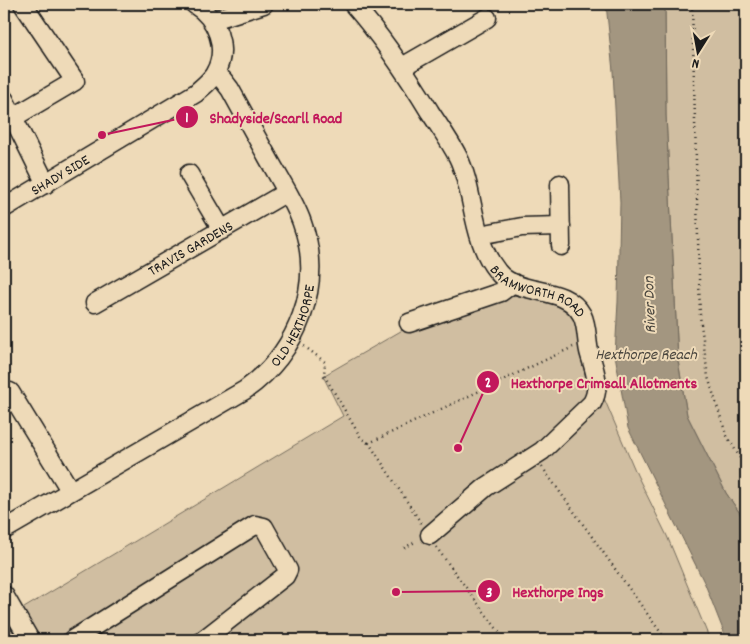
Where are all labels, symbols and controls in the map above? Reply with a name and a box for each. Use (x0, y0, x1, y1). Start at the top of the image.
north arrow (672, 28, 722, 78)
text: N (691, 52, 701, 73)
callout: Shadyside/Scarll Road (175, 102, 352, 133)
text: 1 (185, 108, 189, 130)
text: Shadyside/Scarll Road (210, 108, 342, 131)
street label: SHADY SIDE (27, 150, 95, 202)
street label: TRAVIS GARDENS (145, 216, 238, 283)
street label: BRAMWORTH ROAD (483, 261, 590, 323)
water label: River Don (638, 276, 663, 334)
street label: OLD HEXTHORPE (266, 283, 322, 373)
water label: Hexthorpe Reach (595, 344, 697, 367)
callout: Hexthorpe Crimsall Allotments (475, 367, 707, 398)
text: 2 (485, 373, 491, 395)
text: Hexthorpe Crimsall Allotments (511, 373, 697, 396)
callout: Hexthorpe Ings (477, 576, 614, 607)
text: Hexthorpe Ings (512, 582, 604, 605)
text: 3 (486, 583, 493, 605)

